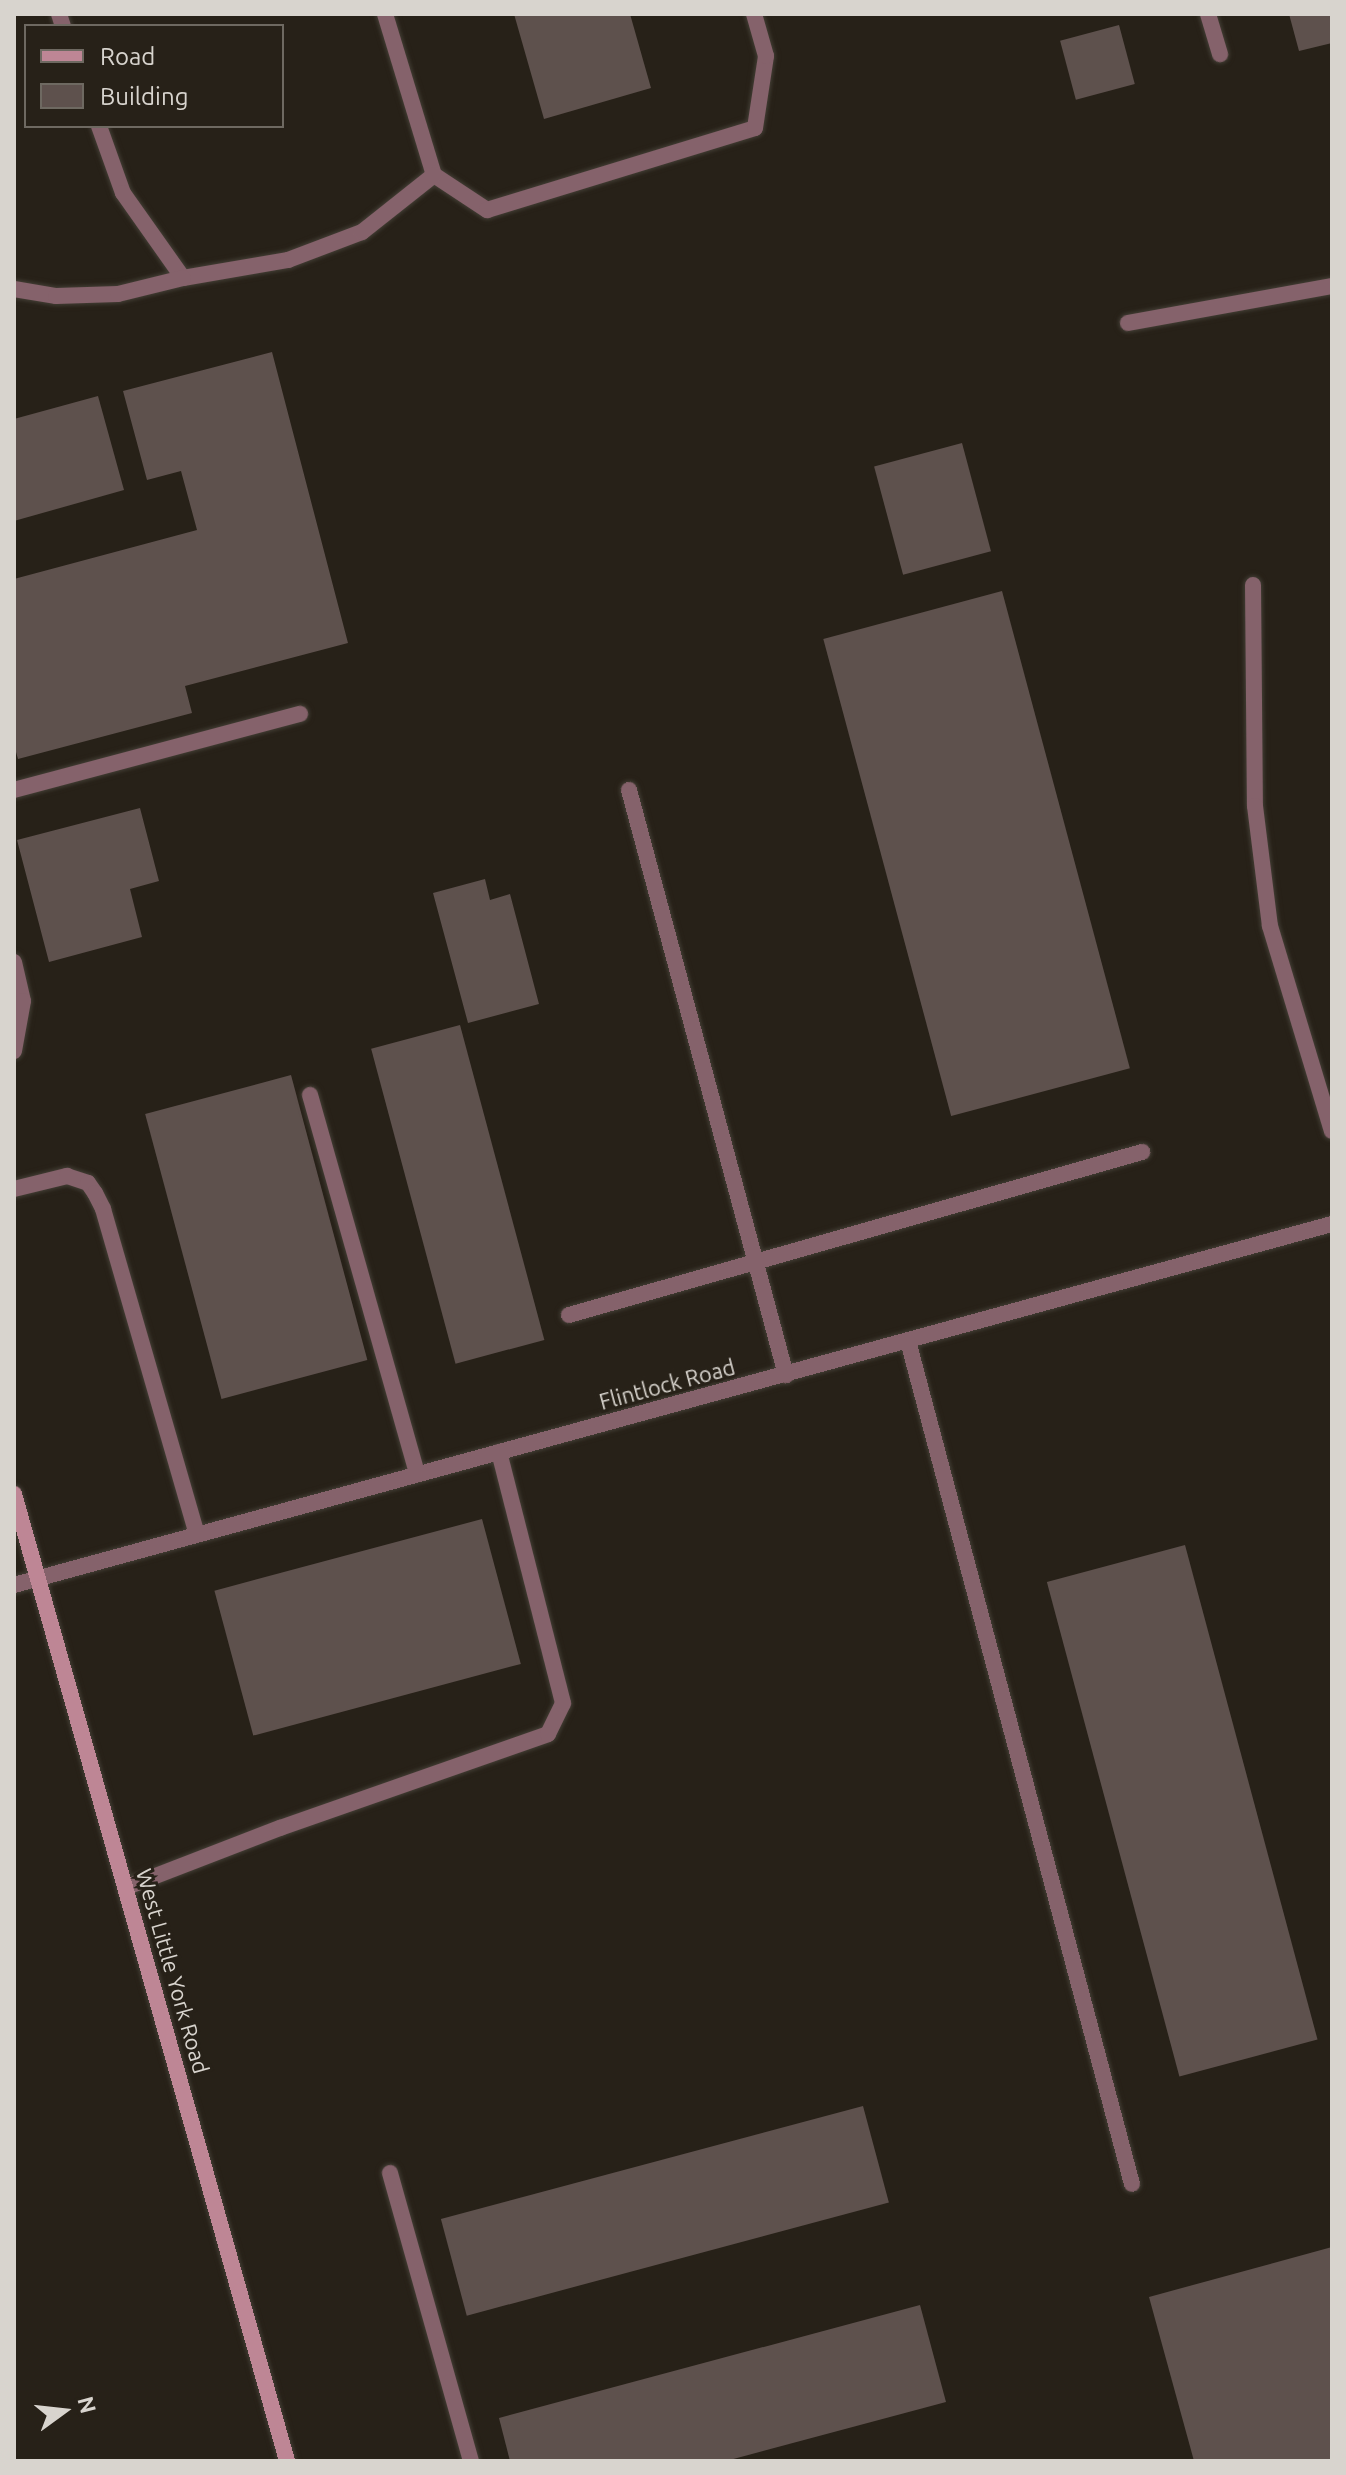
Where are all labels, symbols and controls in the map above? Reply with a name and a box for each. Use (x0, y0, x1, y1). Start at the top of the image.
legend (24, 24, 284, 128)
text: Road (100, 43, 155, 70)
text: Building (100, 83, 188, 110)
street label: Flintlock Road (596, 1353, 738, 1415)
street label: West Little York Road (131, 1865, 215, 2077)
north arrow (24, 2371, 104, 2451)
text: N (73, 2393, 102, 2416)

